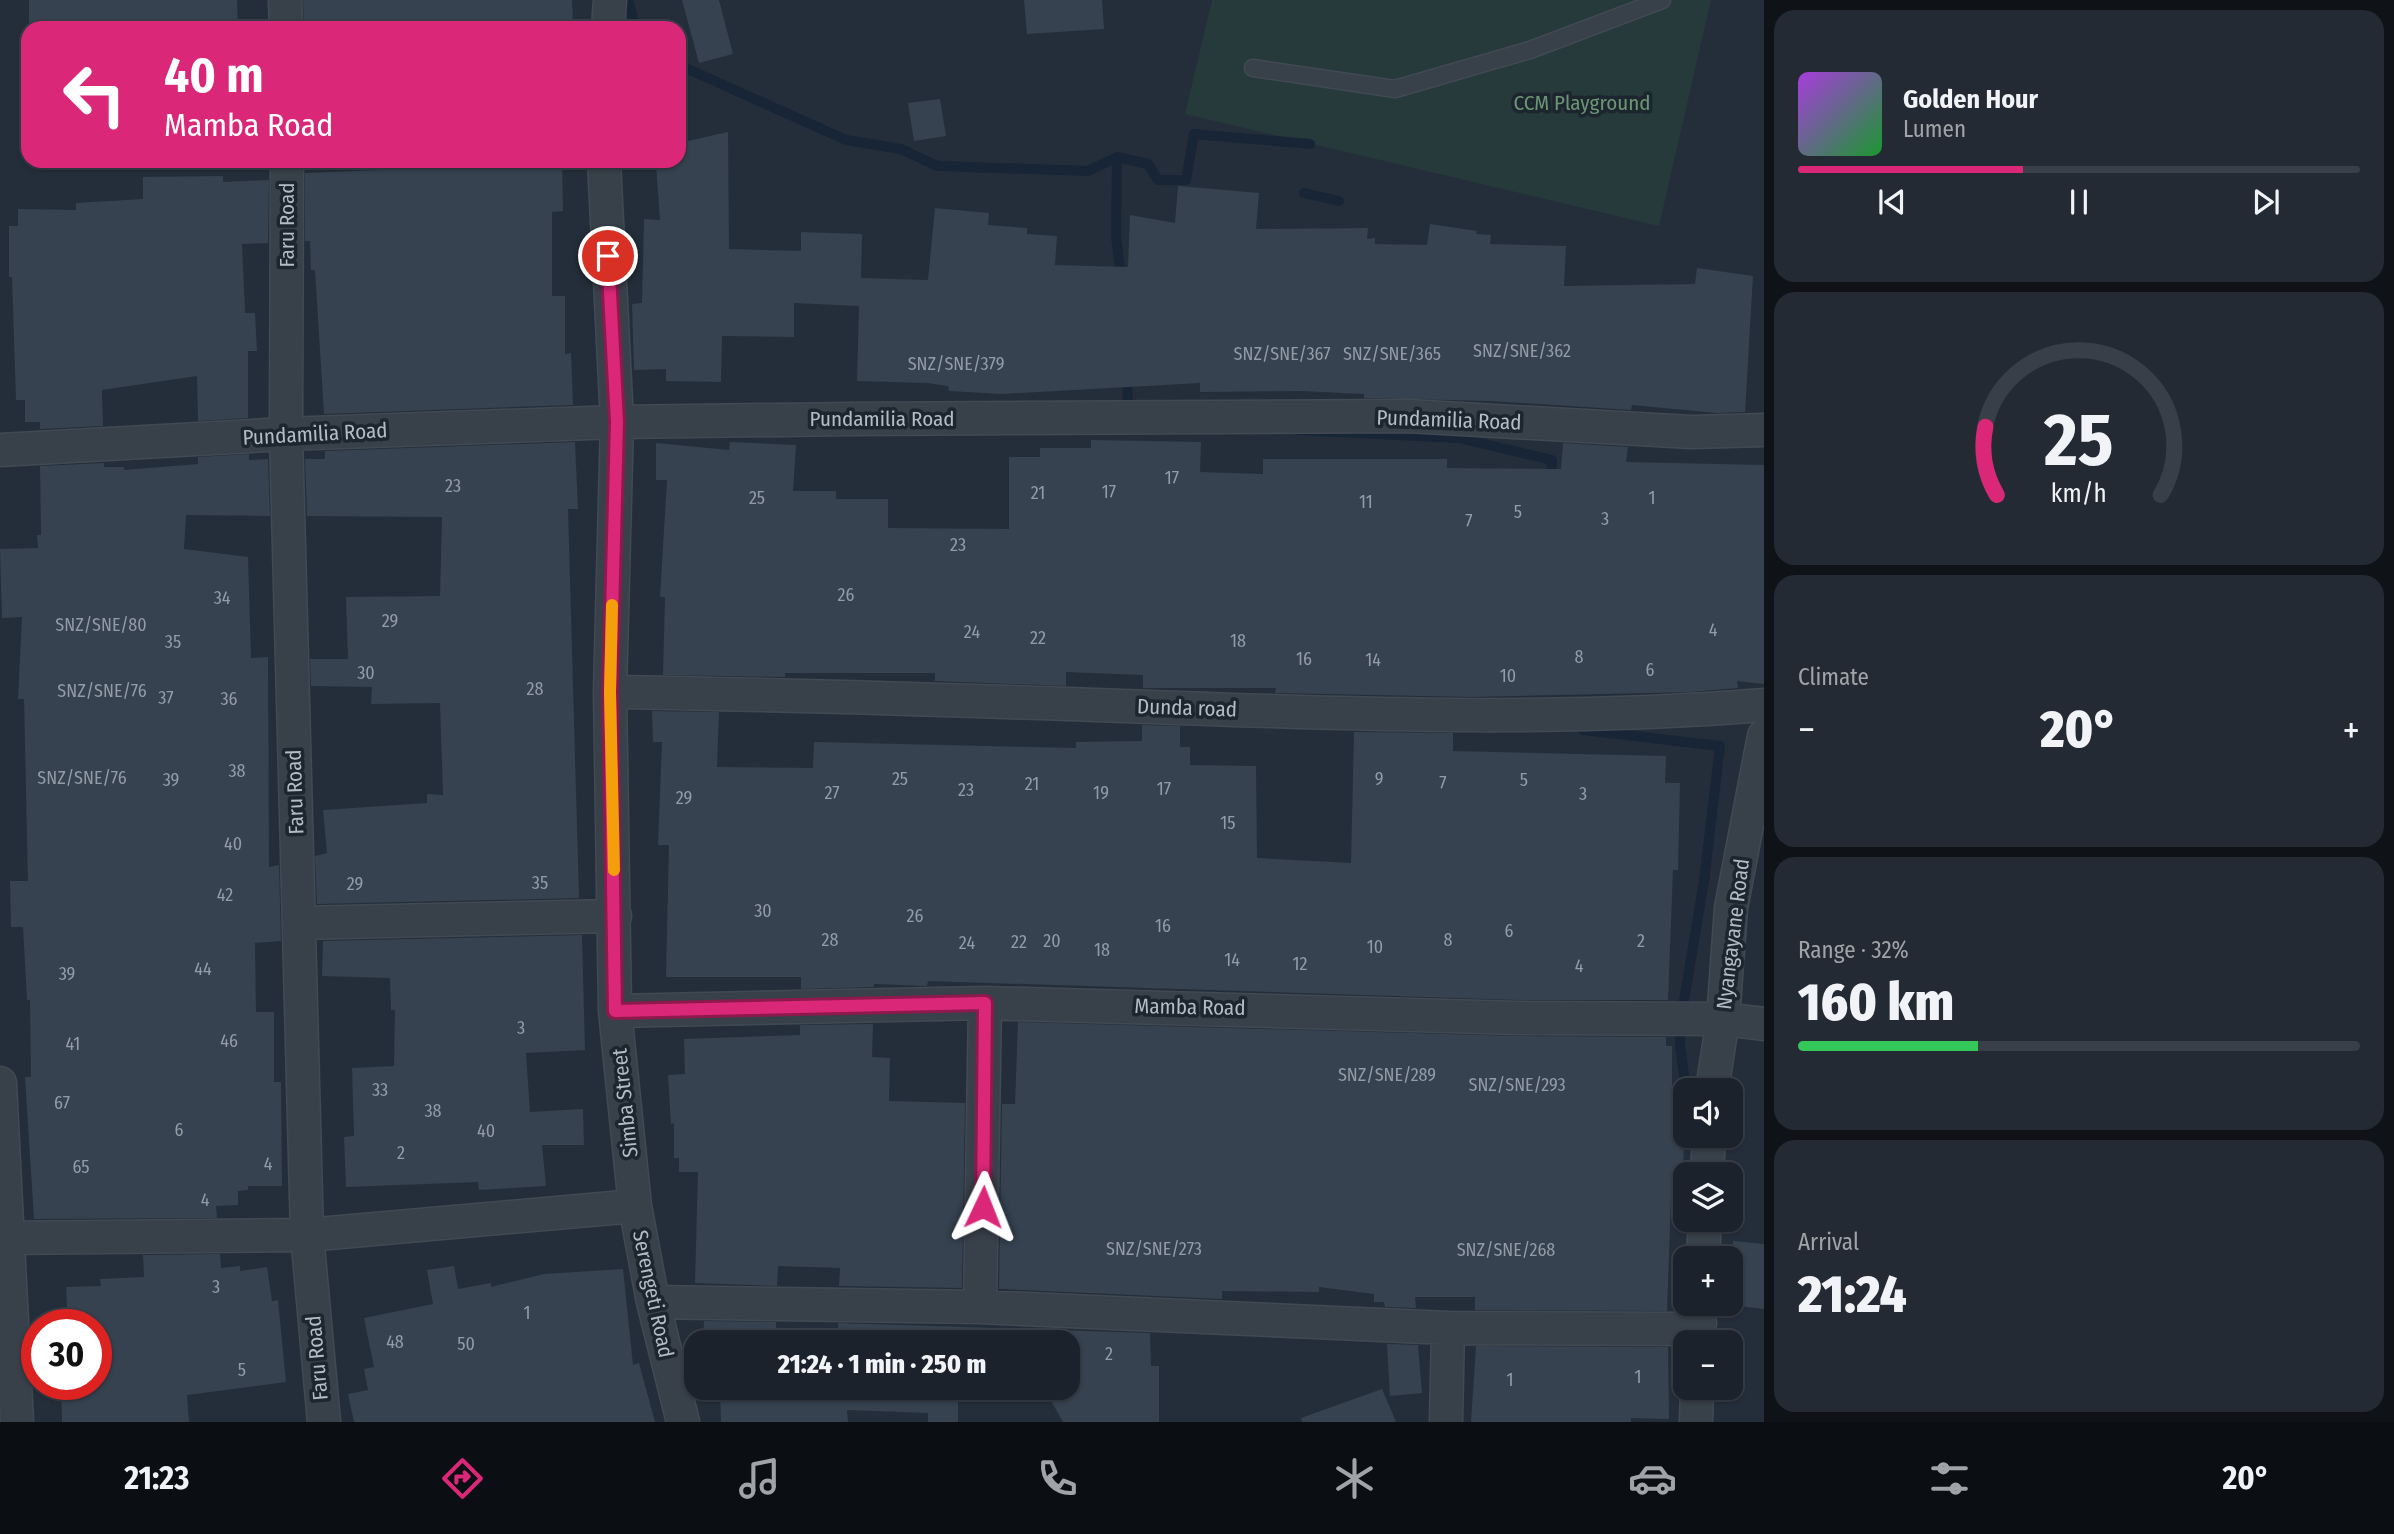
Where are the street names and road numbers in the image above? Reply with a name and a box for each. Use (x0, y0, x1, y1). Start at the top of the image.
street label: Faru Road (274, 182, 300, 268)
street label: Pundamilia Road (1376, 404, 1522, 436)
street label: Pundamilia Road (809, 406, 955, 432)
street label: Pundamilia Road (242, 417, 388, 451)
street label: Dunda road (1137, 693, 1237, 723)
street label: Faru Road (281, 749, 309, 835)
street label: Nyangayane Road (1711, 857, 1755, 1011)
street label: Mamba Road (1134, 993, 1246, 1021)
street label: Simba Street (606, 1047, 644, 1159)
street label: Serengeti Road (627, 1228, 679, 1360)
street label: Faru Road (300, 1315, 334, 1401)

